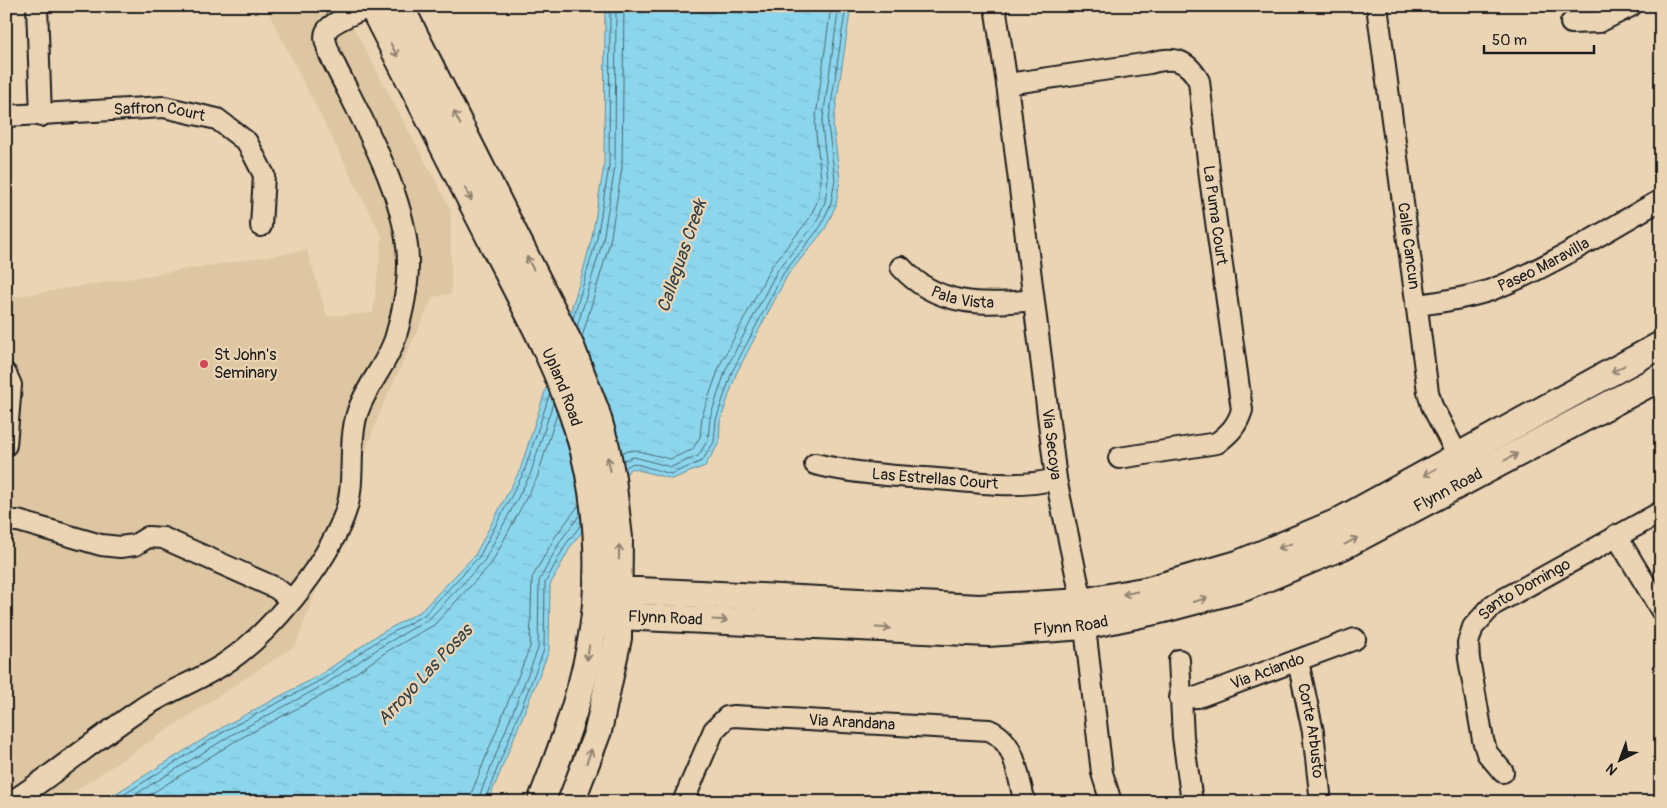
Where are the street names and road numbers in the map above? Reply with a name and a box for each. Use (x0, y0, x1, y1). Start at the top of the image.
street label: Saffron Court (113, 97, 208, 126)
street label: La Puma Court (1199, 164, 1232, 267)
street label: Calle Cancun (1393, 201, 1424, 291)
street label: Paseo Maravilla (1495, 233, 1593, 296)
street label: Pala Vista (928, 282, 994, 313)
street label: Upland Road (537, 345, 586, 429)
street label: Via Secoya (1037, 408, 1066, 481)
street label: Las Estrellas Court (871, 464, 999, 494)
street label: Flynn Road (1410, 464, 1486, 517)
street label: Santo Domingo (1474, 554, 1574, 625)
street label: Flynn Road (628, 606, 703, 630)
street label: Flynn Road (1033, 611, 1110, 640)
street label: Via Aciando (1228, 649, 1307, 694)
street label: Corte Arbusto (1293, 681, 1328, 780)
street label: Via Arandana (808, 710, 896, 735)

